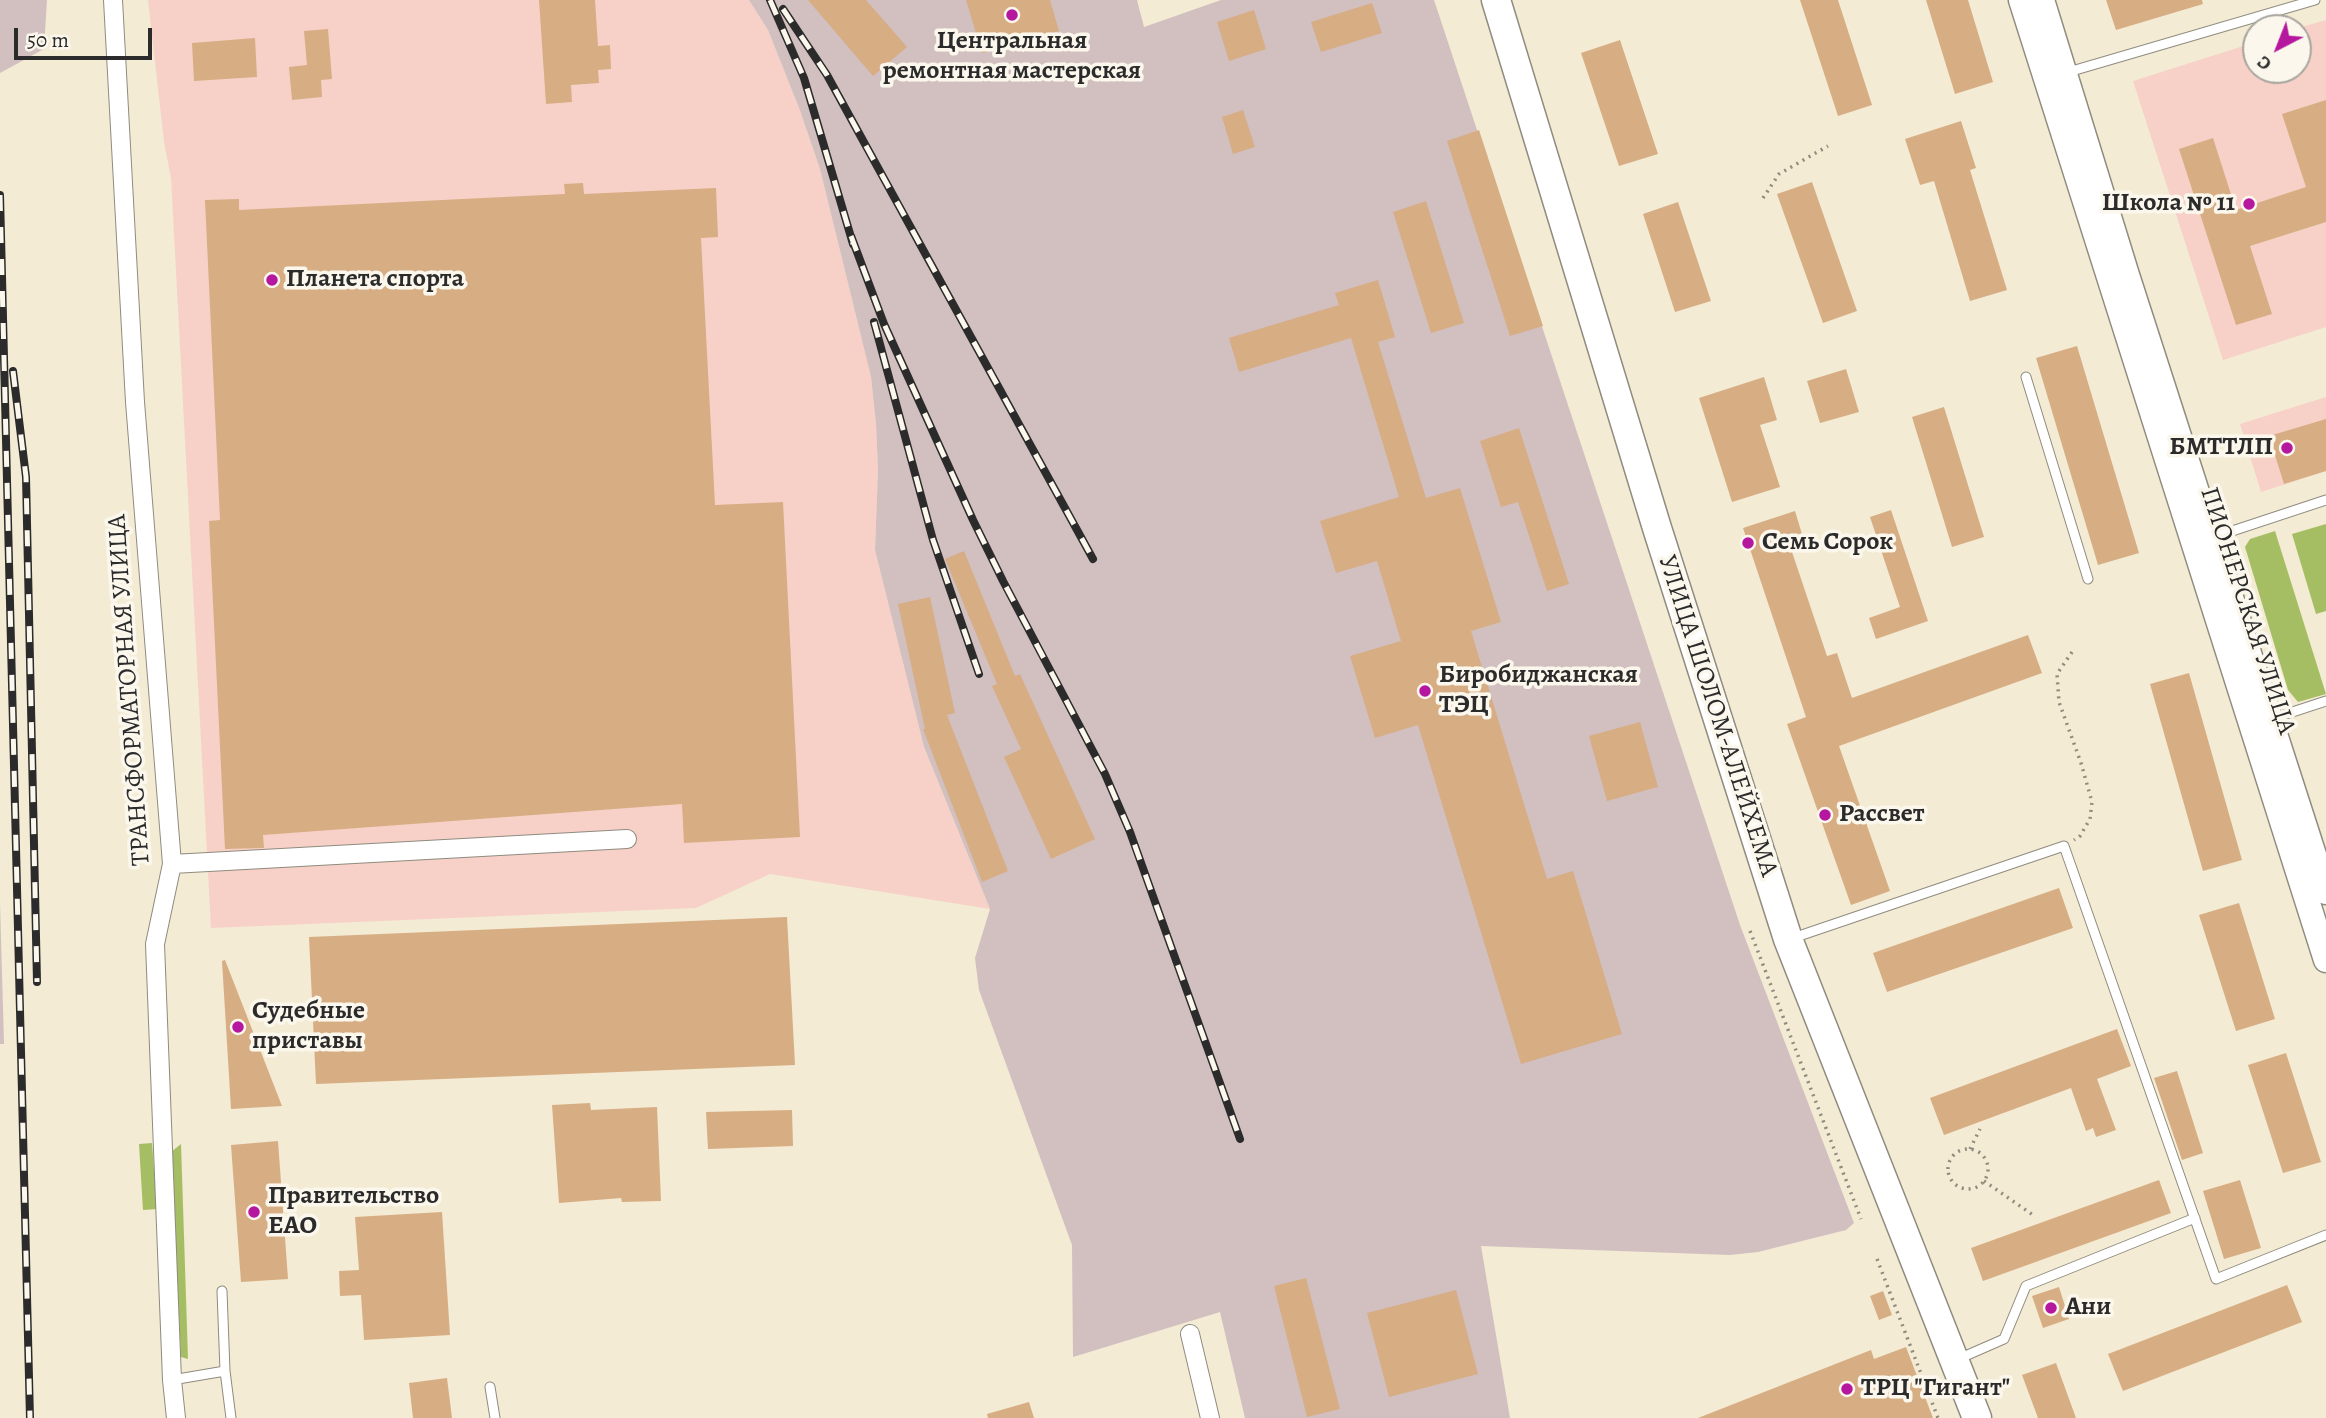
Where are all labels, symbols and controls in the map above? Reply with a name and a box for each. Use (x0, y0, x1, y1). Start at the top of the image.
marker: Центральная ремонтная мастерская (1004, 7, 1020, 23)
scale bar (18, 14, 156, 58)
north arrow (2242, 14, 2312, 84)
text: 50 m (27, 26, 69, 54)
place label: Центральная ремонтная мастерская (883, 26, 1141, 88)
text: С (2251, 50, 2277, 77)
place label: Школа № 11 (2102, 188, 2235, 220)
marker: Школа № 11 (2241, 196, 2257, 212)
place label: Планета спорта (286, 264, 464, 296)
marker: Планета спорта (264, 272, 280, 288)
place label: БМТТЛП (2169, 432, 2273, 464)
marker: БМТТЛП (2279, 440, 2295, 456)
street label: ПИОНЕРСКАЯ УЛИЦА (2192, 483, 2302, 739)
street label: ТРАНСФОРМАТОРНАЯ УЛИЦА (102, 513, 158, 867)
place label: Семь Сорок (1762, 527, 1893, 559)
marker: Семь Сорок (1740, 535, 1756, 551)
street label: УЛИЦА ШОЛОМ-АЛЕЙХЕМА (1650, 551, 1784, 881)
place label: Биробиджанская ТЭЦ (1439, 660, 1638, 722)
marker: Биробиджанская ТЭЦ (1417, 683, 1433, 699)
place label: Рассвет (1839, 799, 1925, 831)
marker: Рассвет (1817, 807, 1833, 823)
place label: Судебные приставы (252, 996, 365, 1058)
marker: Судебные приставы (230, 1019, 246, 1035)
place label: Правительство ЕАО (268, 1181, 439, 1242)
marker: Правительство ЕАО (246, 1204, 262, 1220)
place label: Ани (2065, 1292, 2111, 1324)
marker: Ани (2043, 1300, 2059, 1316)
place label: ТРЦ "Гигант" (1861, 1373, 2010, 1405)
marker: ТРЦ "Гигант" (1839, 1381, 1855, 1397)

